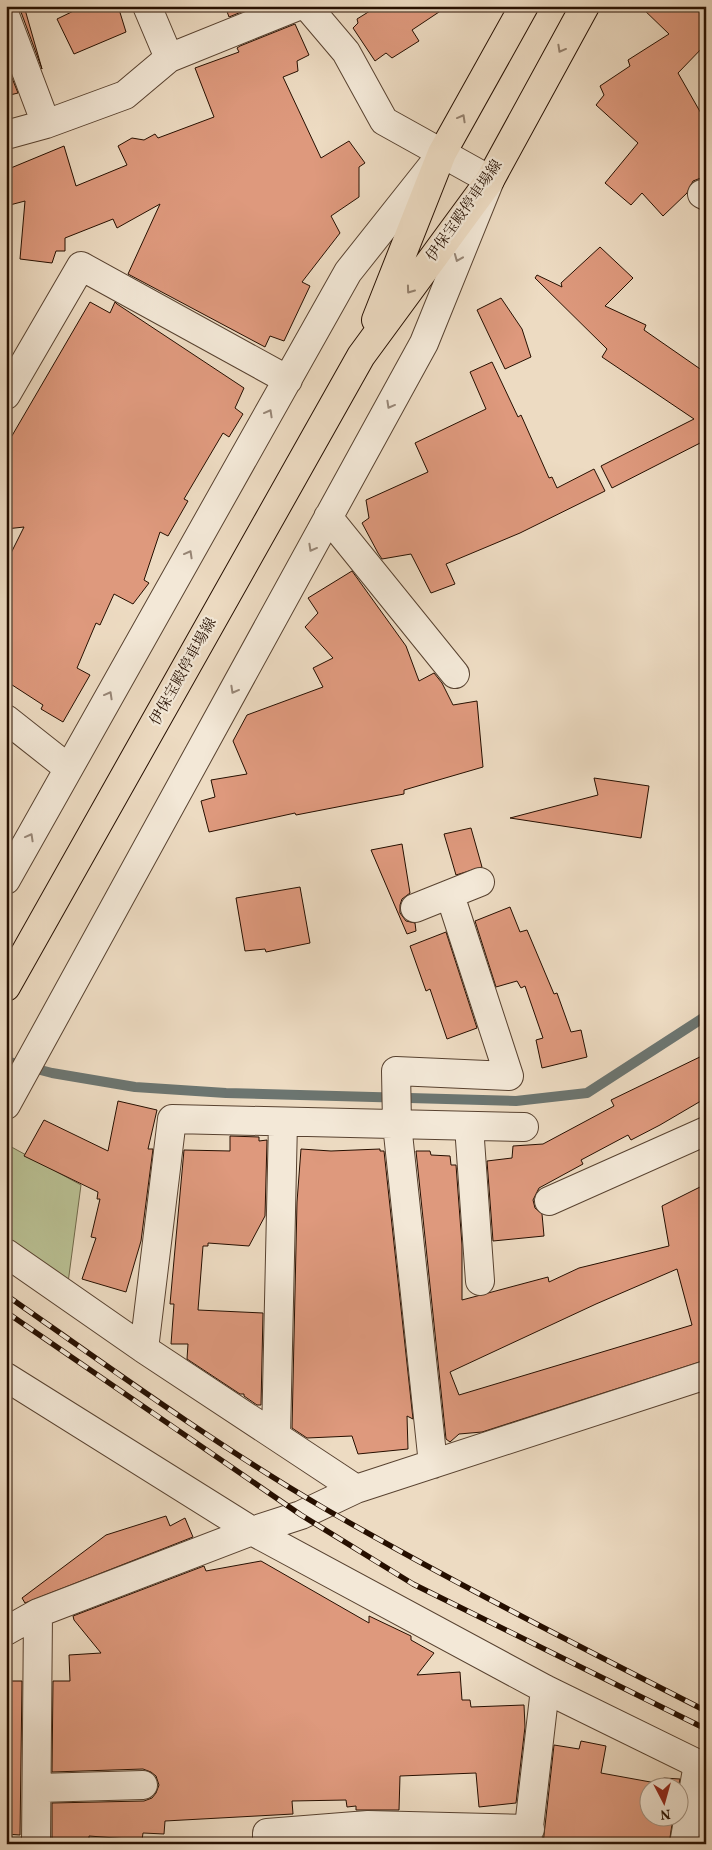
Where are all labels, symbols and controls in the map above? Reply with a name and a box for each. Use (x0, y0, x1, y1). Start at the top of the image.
one-way arrow (558, 44, 568, 53)
one-way arrow (455, 114, 465, 123)
street label: 伊保宝殿停車場線 (422, 156, 508, 266)
one-way arrow (454, 253, 465, 262)
one-way arrow (407, 284, 416, 294)
one-way arrow (386, 400, 396, 409)
one-way arrow (263, 409, 273, 418)
one-way arrow (308, 542, 318, 551)
one-way arrow (183, 550, 193, 559)
street label: 伊保宝殿停車場線 (146, 614, 222, 730)
one-way arrow (230, 685, 240, 694)
one-way arrow (103, 692, 113, 701)
one-way arrow (24, 834, 34, 843)
north arrow (640, 1778, 690, 1828)
text: N (659, 1803, 671, 1823)

